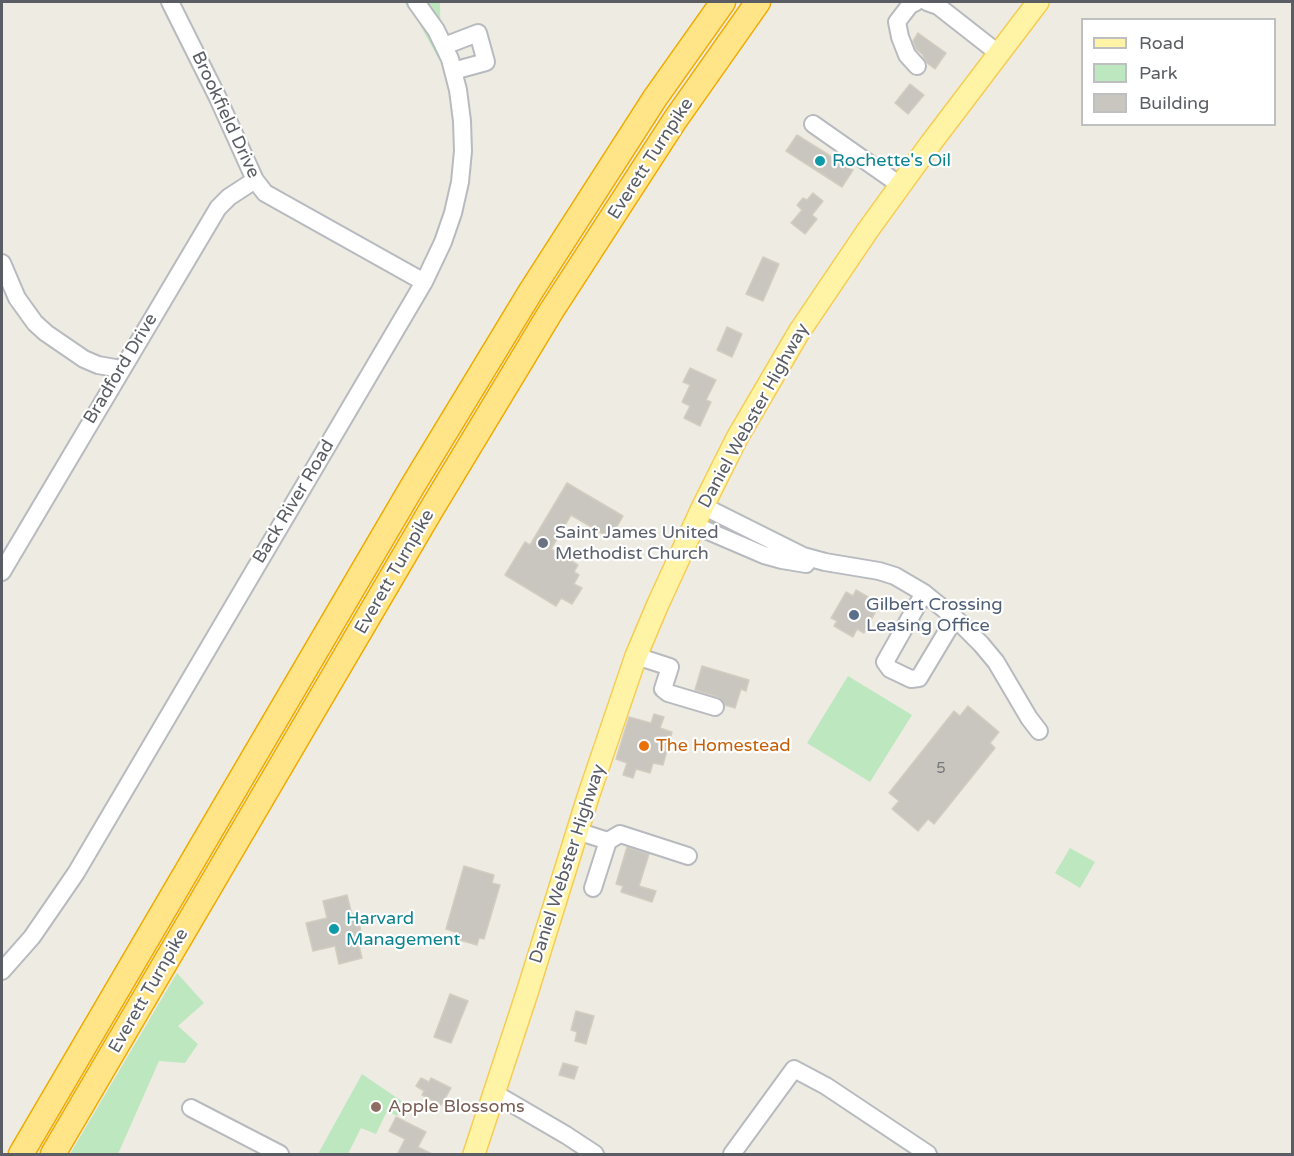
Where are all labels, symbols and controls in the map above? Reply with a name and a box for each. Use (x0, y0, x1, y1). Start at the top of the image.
legend (1081, 18, 1276, 126)
text: Road (1139, 32, 1184, 54)
street label: Brookfield Drive (186, 48, 264, 182)
text: Park (1139, 62, 1177, 84)
text: Building (1139, 92, 1209, 114)
street label: Everett Turnpike (604, 94, 698, 224)
place label: Rochette's Oil (832, 150, 951, 172)
marker: Rochette's Oil (813, 154, 827, 168)
street label: Bradford Drive (80, 310, 162, 428)
street label: Daniel Webster Highway (694, 320, 814, 512)
street label: Back River Road (249, 436, 339, 568)
street label: Everett Turnpike (351, 506, 439, 638)
place label: Saint James United Methodist Church (555, 522, 719, 564)
marker: Saint James United Methodist Church (536, 536, 550, 550)
place label: Gilbert Crossing Leasing Office (866, 594, 1003, 636)
marker: Gilbert Crossing Leasing Office (847, 608, 861, 622)
place label: The Homestead (656, 735, 791, 757)
marker: The Homestead (637, 739, 651, 753)
house number: 5 (936, 760, 946, 778)
street label: Daniel Webster Highway (526, 762, 610, 966)
place label: Harvard Management (346, 908, 460, 950)
marker: Harvard Management (327, 922, 341, 936)
street label: Everett Turnpike (105, 925, 193, 1057)
place label: Apple Blossoms (388, 1096, 525, 1118)
marker: Apple Blossoms (369, 1100, 383, 1114)

